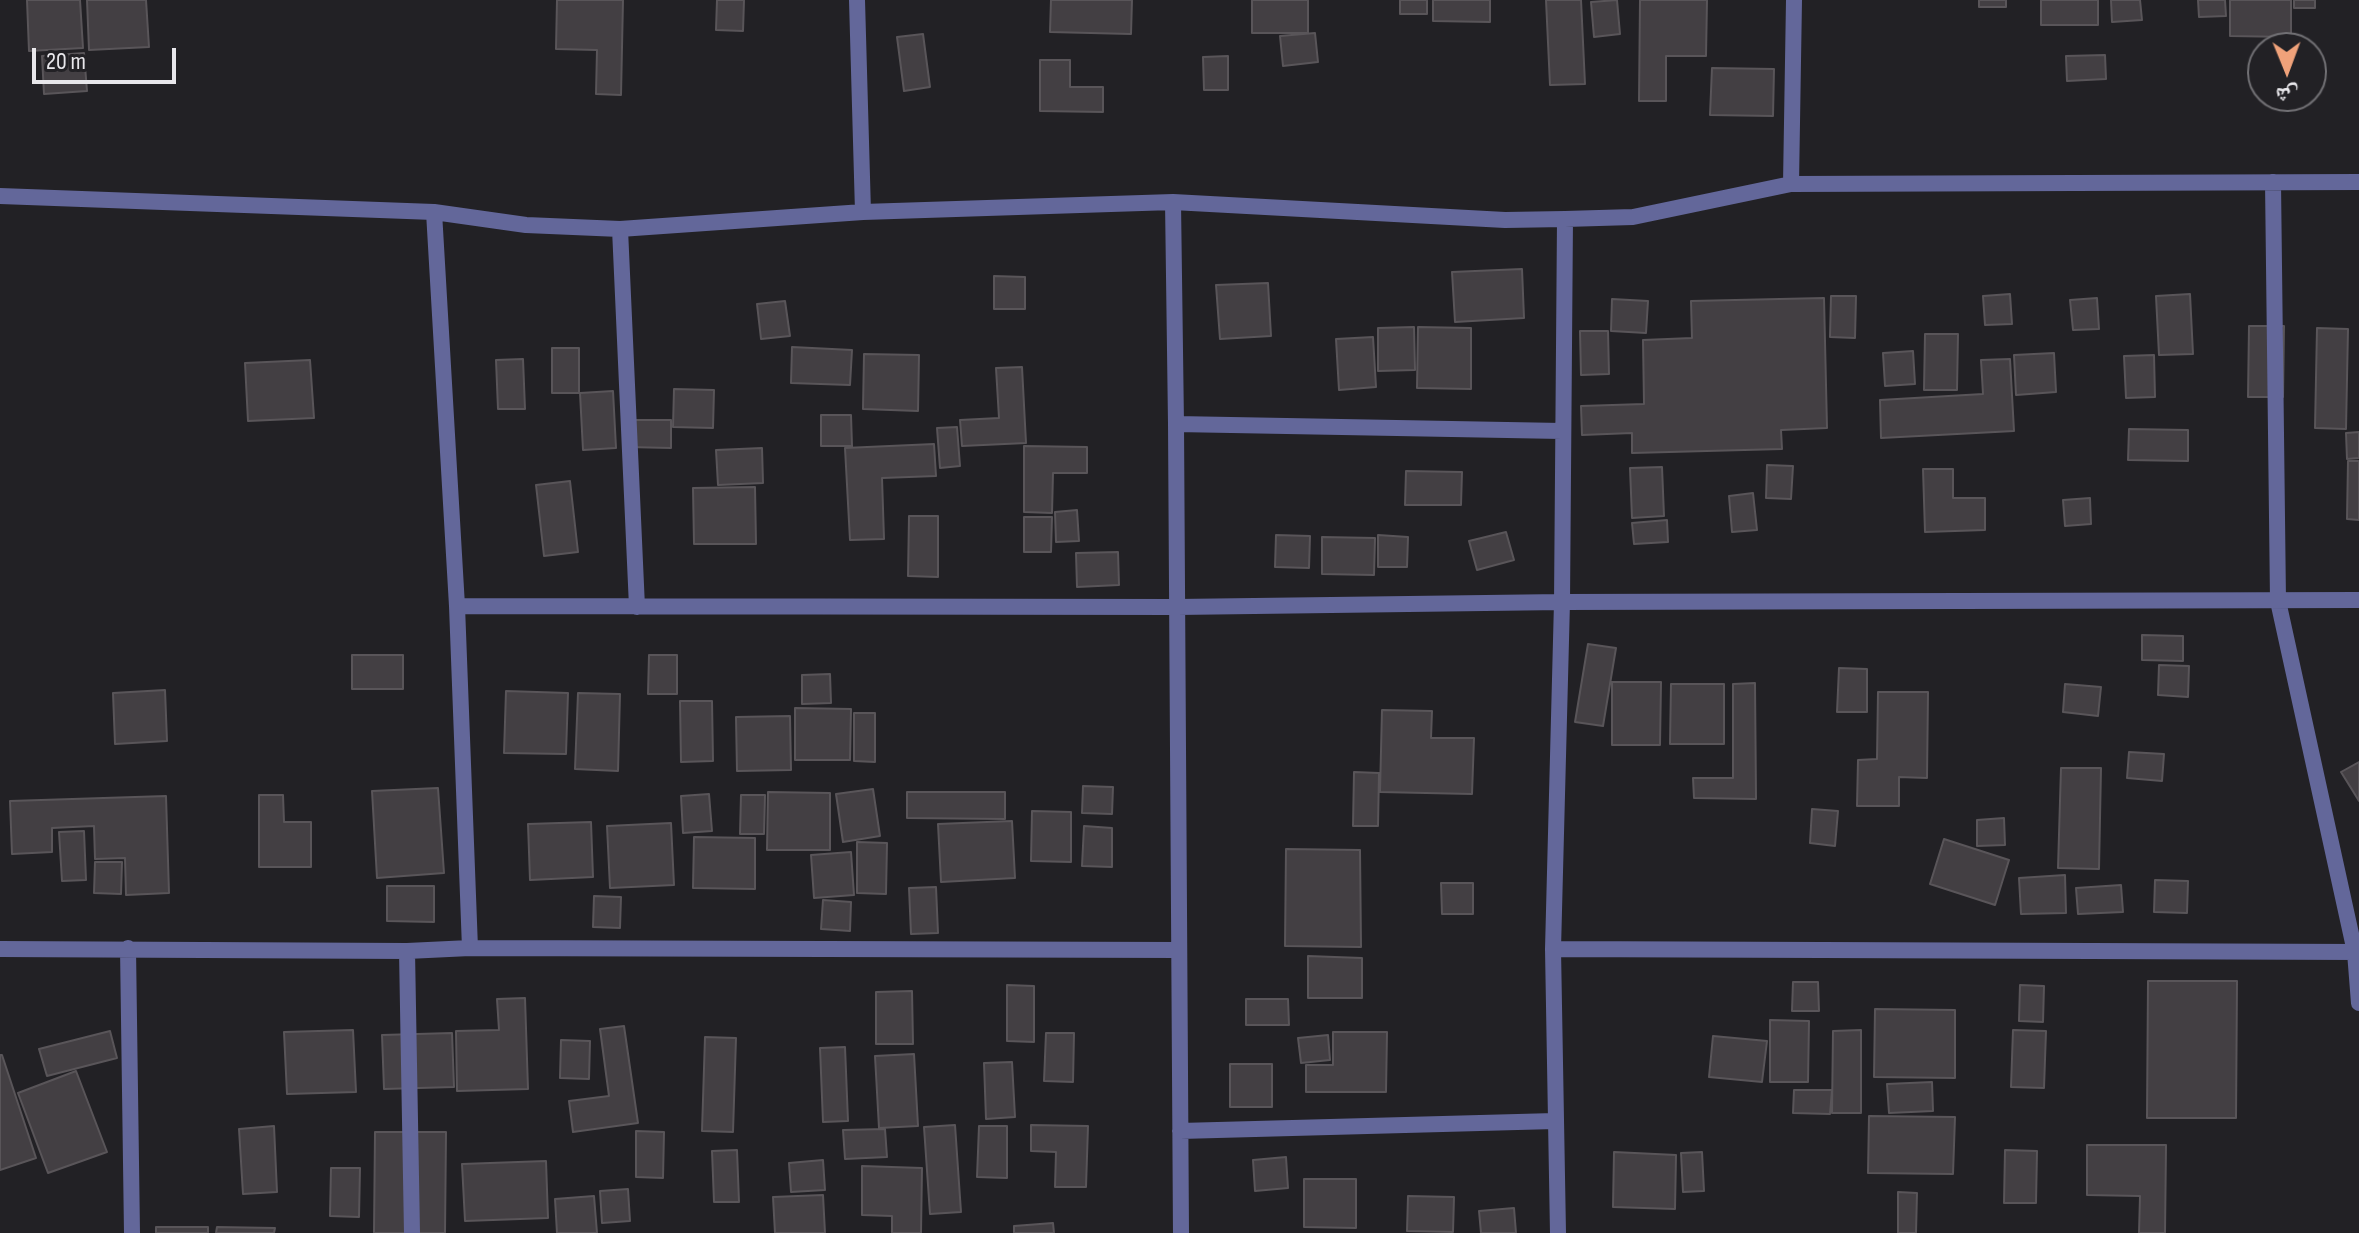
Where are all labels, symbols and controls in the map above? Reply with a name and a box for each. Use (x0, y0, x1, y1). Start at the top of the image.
scale bar (36, 32, 180, 82)
north arrow (2247, 32, 2327, 112)
text: 20 m (46, 47, 86, 76)
text: ش (2275, 81, 2299, 108)

